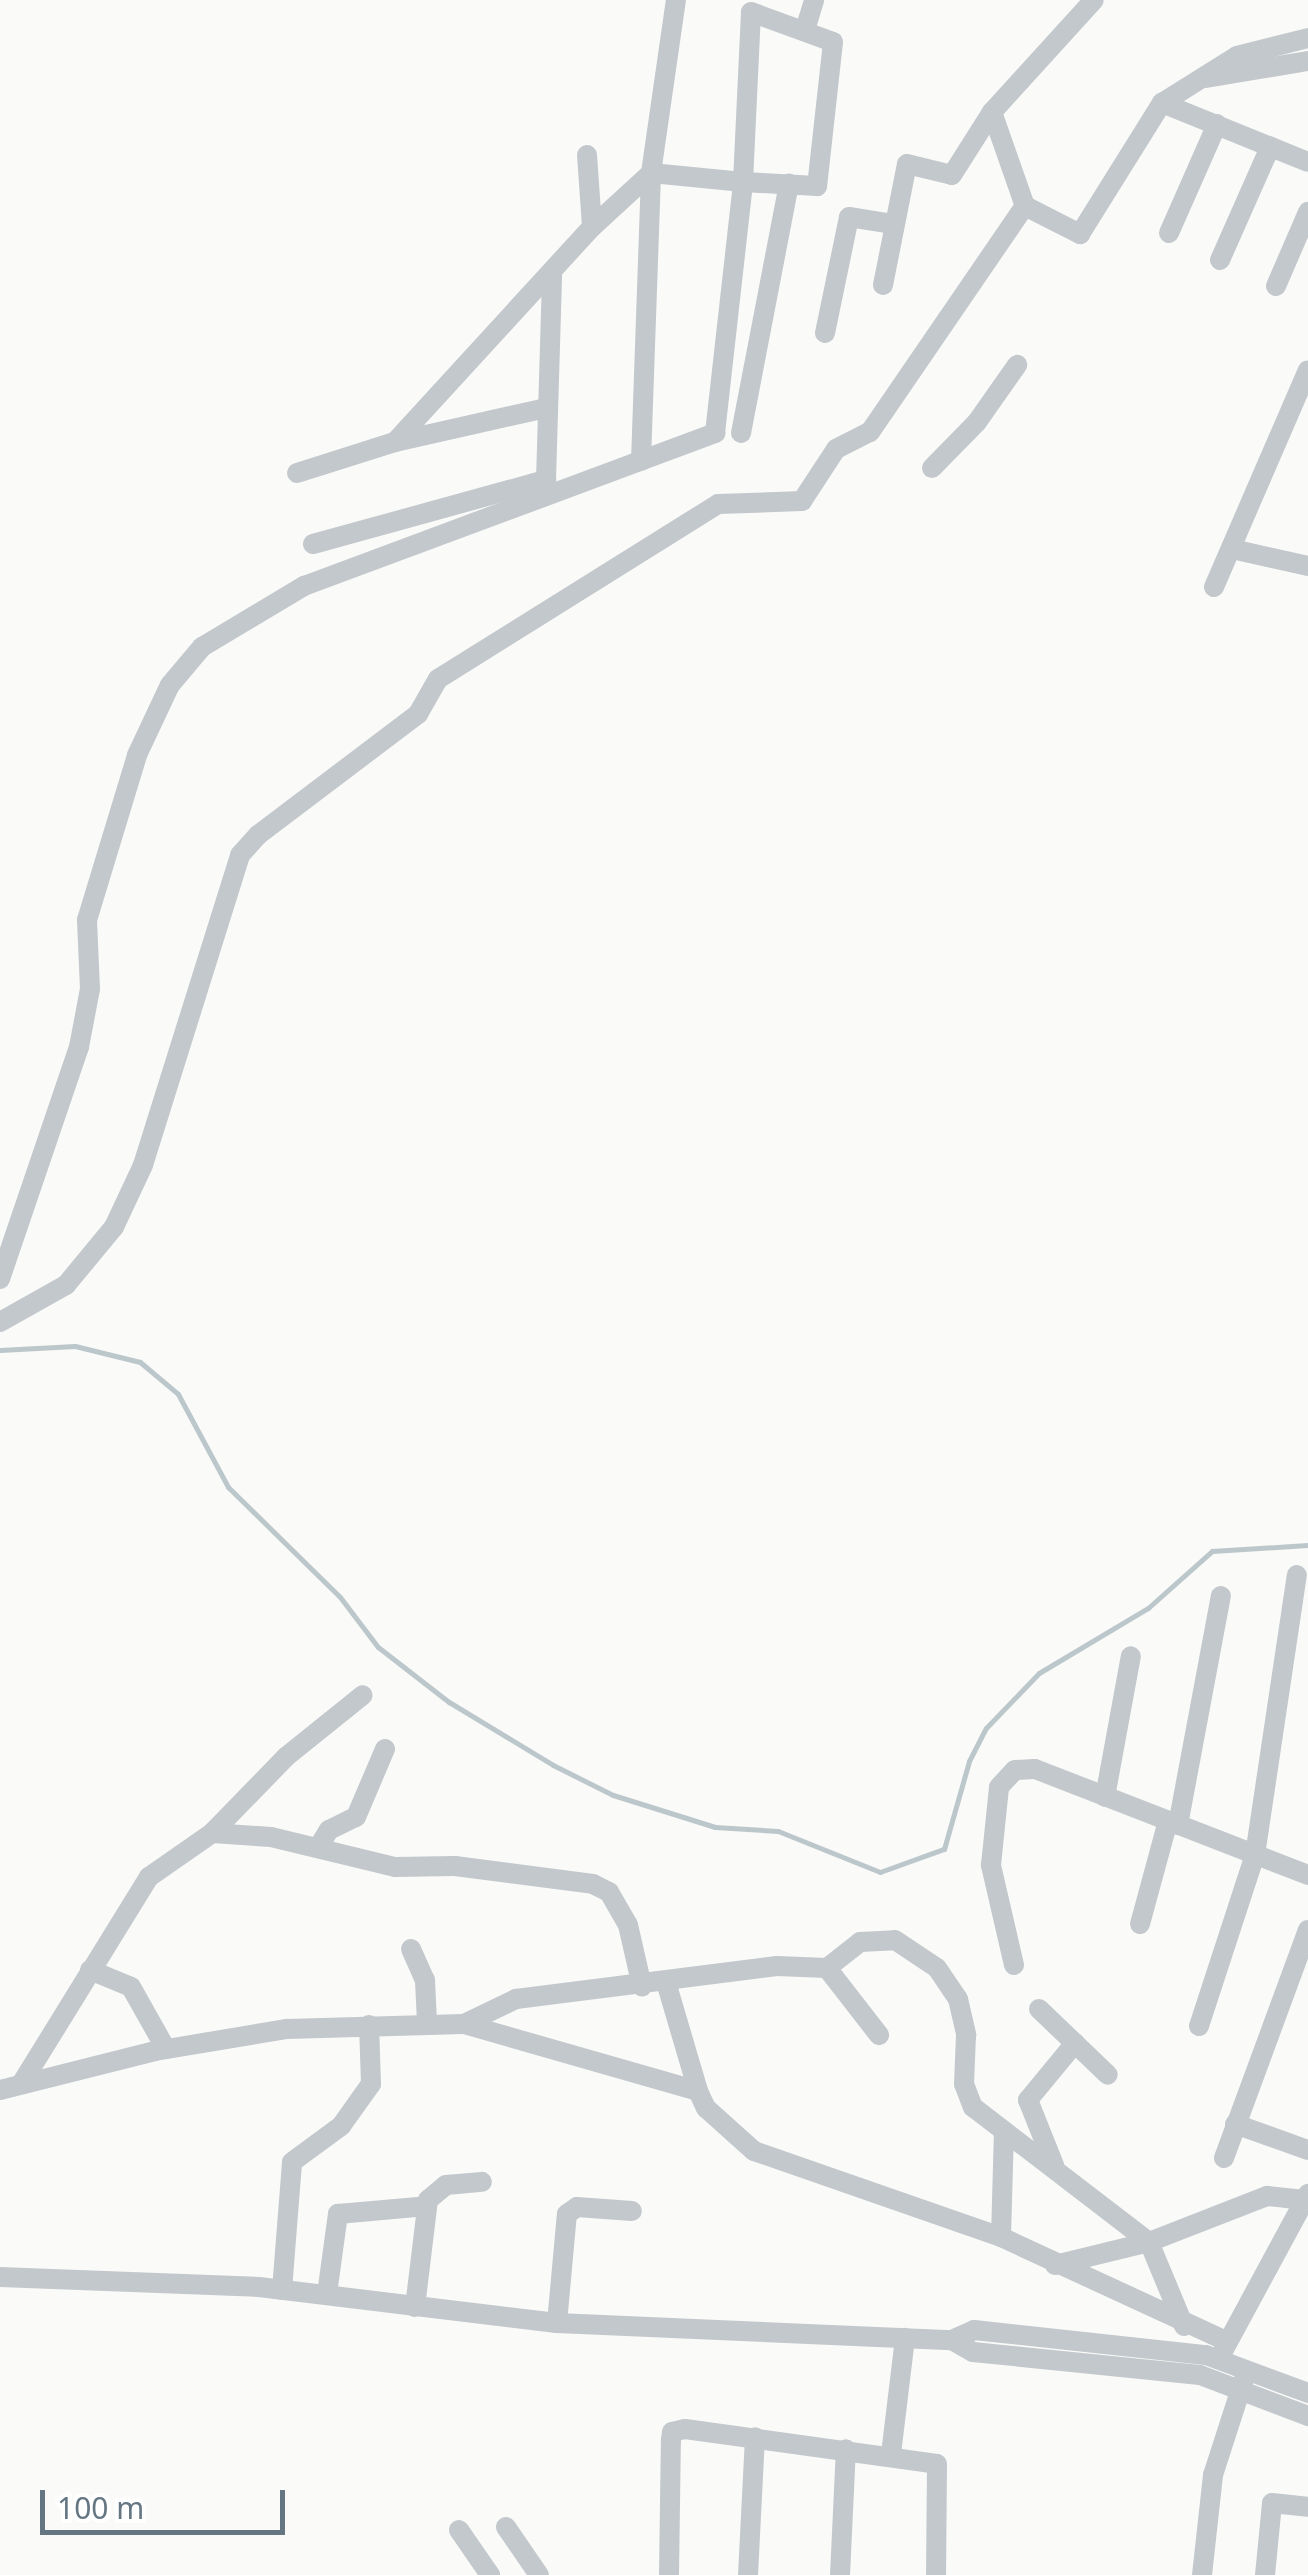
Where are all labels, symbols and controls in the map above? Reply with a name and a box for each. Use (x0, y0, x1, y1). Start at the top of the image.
scale bar (45, 2470, 290, 2532)
text: 100 m (57, 2487, 144, 2528)

